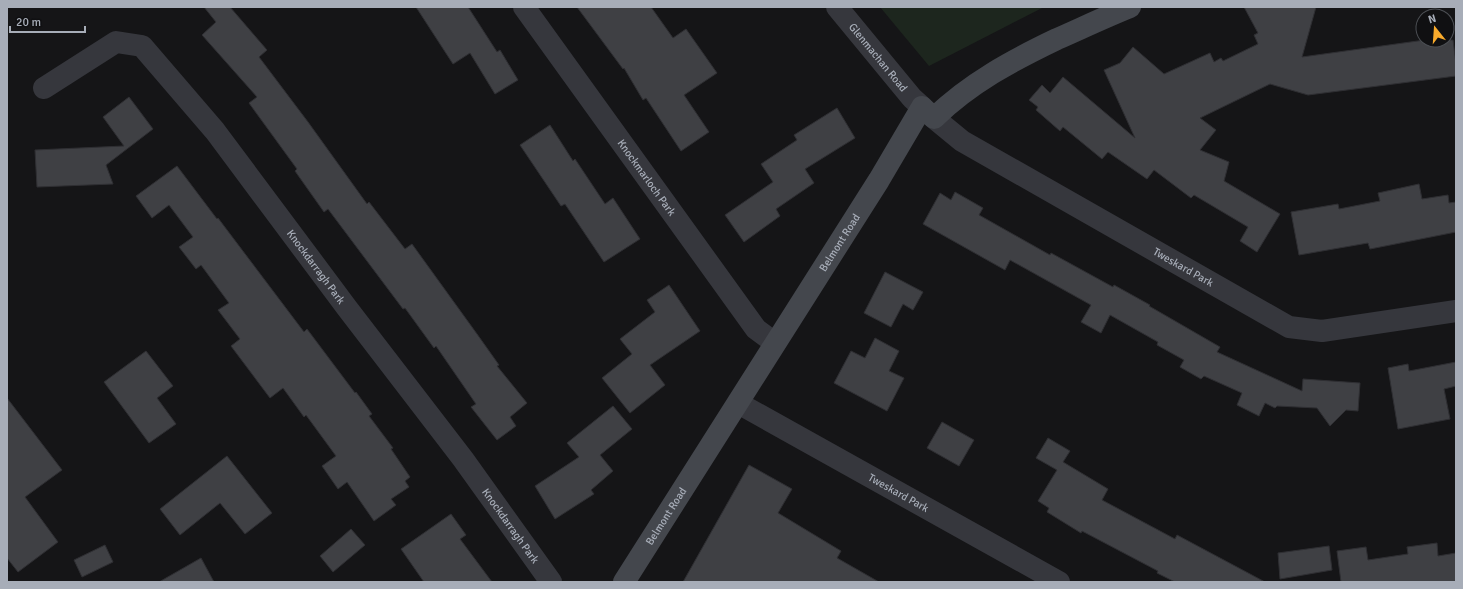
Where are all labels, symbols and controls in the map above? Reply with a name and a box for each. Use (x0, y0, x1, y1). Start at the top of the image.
scale bar (10, 8, 85, 34)
north arrow (1415, 8, 1455, 48)
text: N (1427, 12, 1438, 26)
text: 20 m (16, 15, 41, 30)
street label: Glenmachan Road (846, 20, 910, 94)
street label: Knockmarloch Park (615, 137, 679, 219)
street label: Belmont Road (816, 211, 863, 274)
street label: Knockdarragh Park (284, 227, 348, 307)
street label: Tweskard Park (1151, 245, 1216, 289)
street label: Tweskard Park (866, 471, 932, 515)
street label: Belmont Road (643, 485, 689, 547)
street label: Knockdarragh Park (479, 486, 542, 566)

